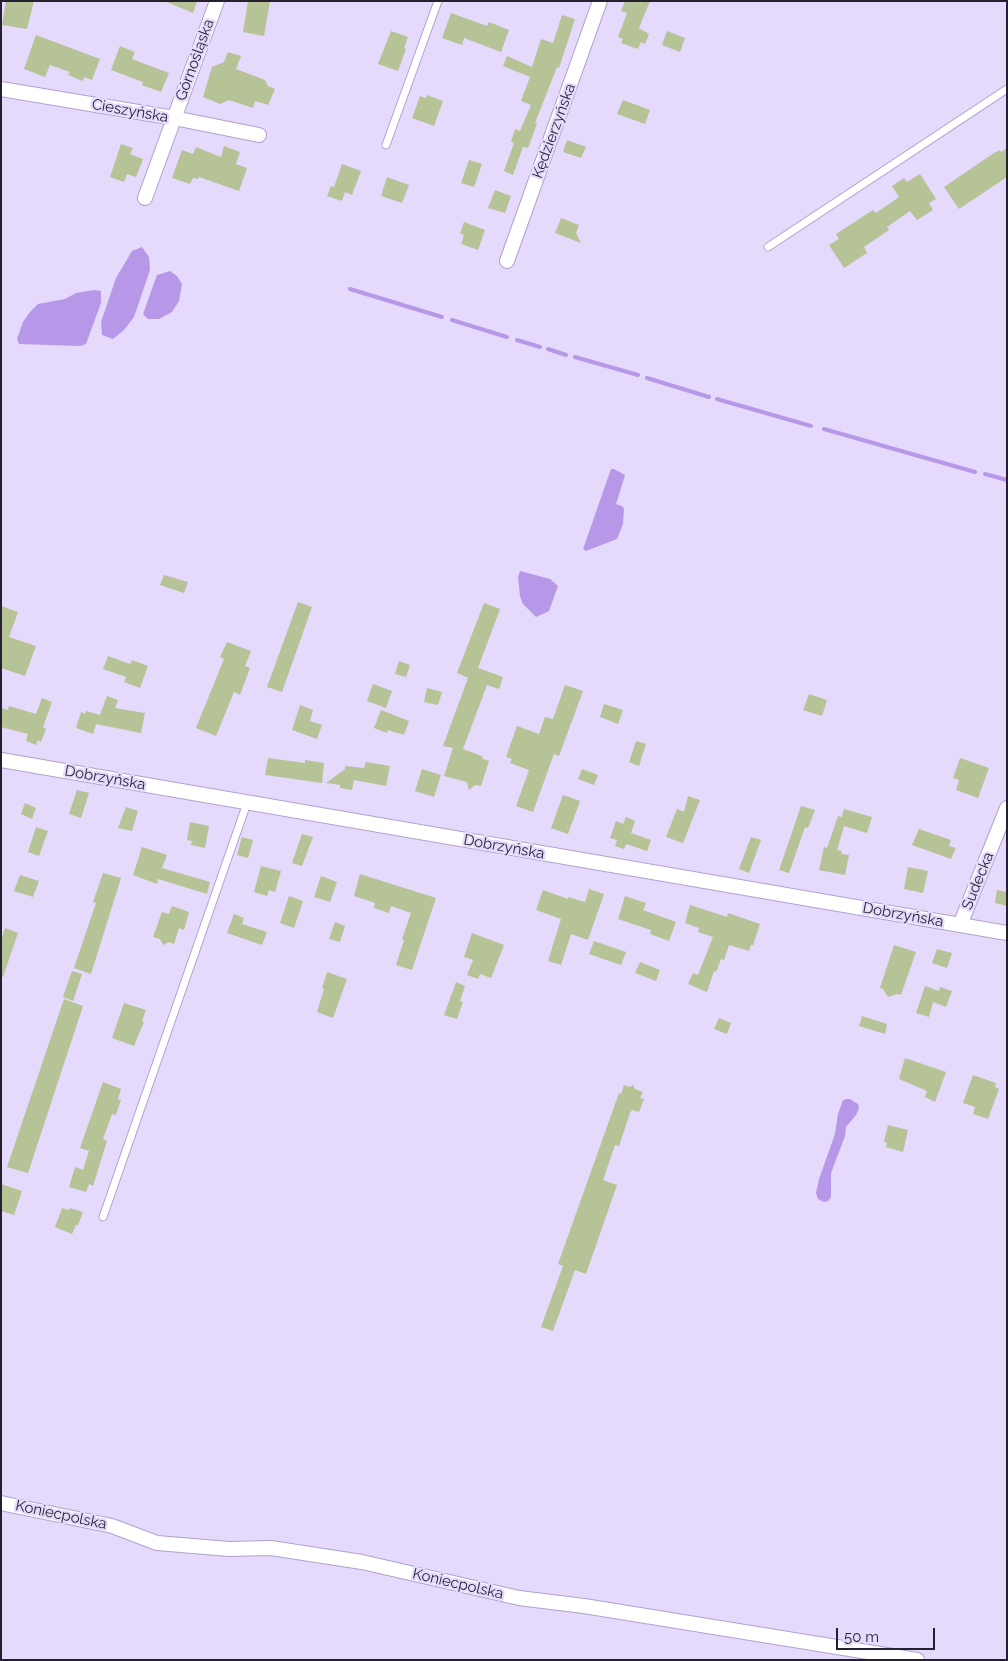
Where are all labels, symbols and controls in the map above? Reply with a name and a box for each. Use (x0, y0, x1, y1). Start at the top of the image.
street label: Górnośląska (172, 17, 218, 103)
street label: Kędzierzyńska (529, 81, 579, 181)
street label: Cieszyńska (90, 95, 170, 127)
street label: Dobrzyńska (63, 762, 147, 794)
street label: Dobrzyńska (462, 831, 546, 863)
street label: Sudecka (958, 850, 998, 912)
street label: Dobrzyńska (861, 899, 945, 931)
street label: Koniecpolska (14, 1497, 108, 1533)
street label: Koniecpolska (411, 1565, 505, 1603)
scale bar (838, 1618, 937, 1650)
text: 50 m (844, 1628, 879, 1646)

